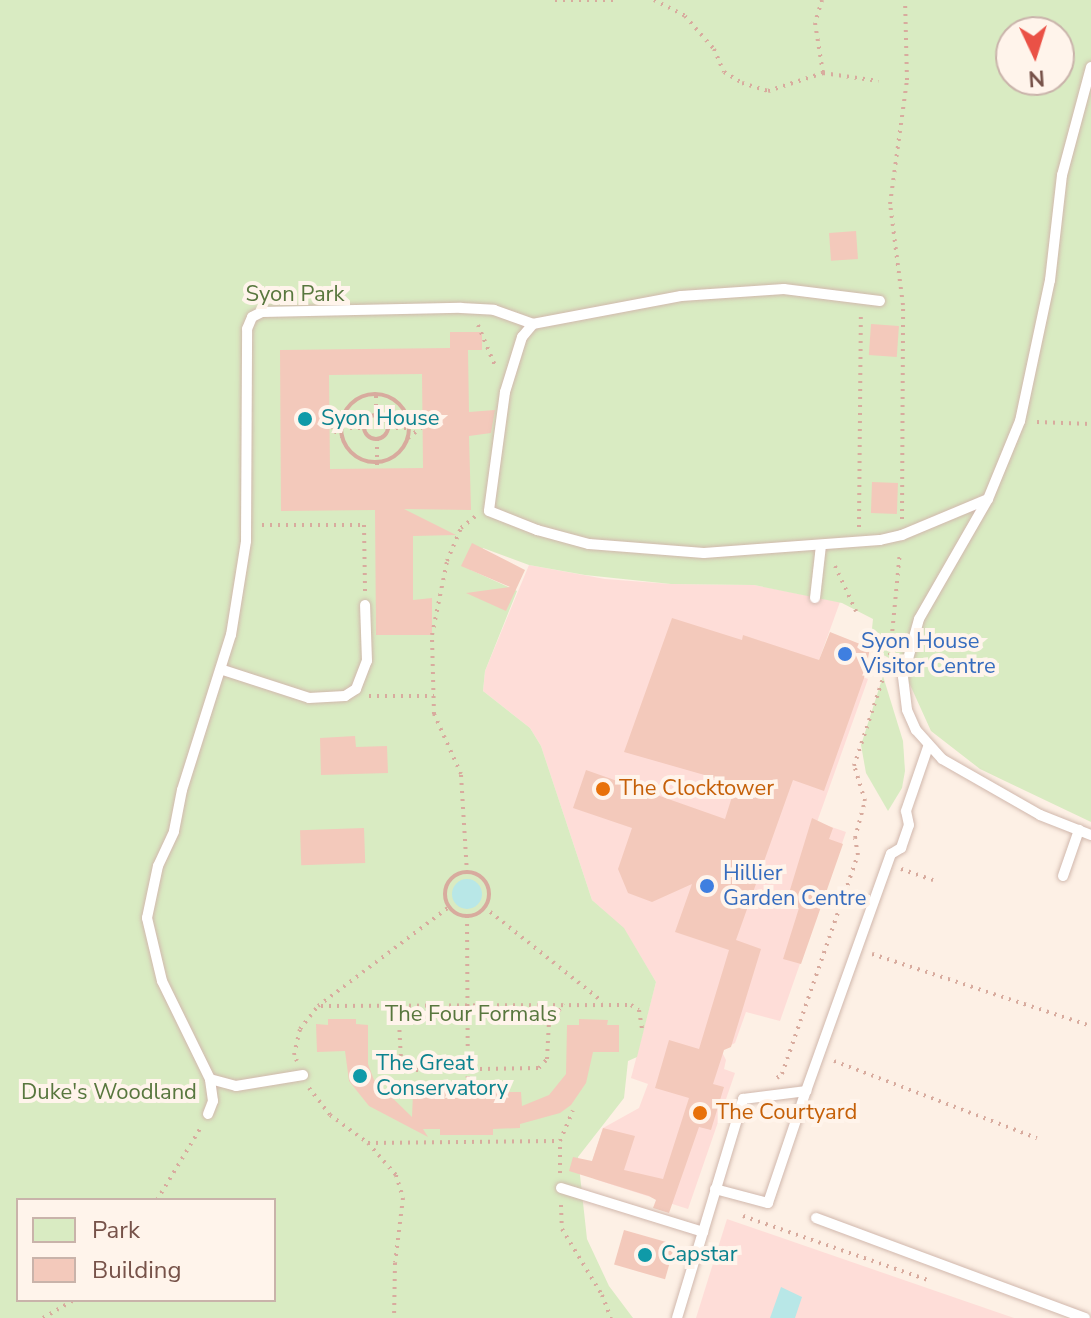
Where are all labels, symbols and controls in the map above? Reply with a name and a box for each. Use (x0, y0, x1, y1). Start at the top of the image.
north arrow (995, 16, 1075, 96)
text: N (1027, 62, 1046, 93)
park label: Syon Park (246, 282, 344, 308)
place label: Syon House (321, 406, 440, 432)
marker: Syon House (296, 410, 314, 428)
place label: Syon House Visitor Centre (861, 628, 996, 680)
marker: Syon House Visitor Centre (836, 645, 854, 663)
place label: The Clocktower (619, 776, 774, 802)
marker: The Clocktower (594, 780, 612, 798)
place label: Hillier Garden Centre (723, 860, 866, 912)
marker: Hillier Garden Centre (698, 877, 716, 895)
park label: The Four Formals (385, 1002, 557, 1028)
place label: The Great Conservatory (376, 1050, 508, 1102)
marker: The Great Conservatory (351, 1067, 369, 1085)
park label: Duke's Woodland (21, 1080, 197, 1106)
place label: The Courtyard (716, 1100, 857, 1126)
marker: The Courtyard (691, 1104, 709, 1122)
legend (16, 1198, 276, 1302)
text: Park (92, 1214, 140, 1246)
place label: Capstar (661, 1242, 738, 1268)
marker: Capstar (636, 1246, 654, 1264)
text: Building (92, 1254, 182, 1286)

